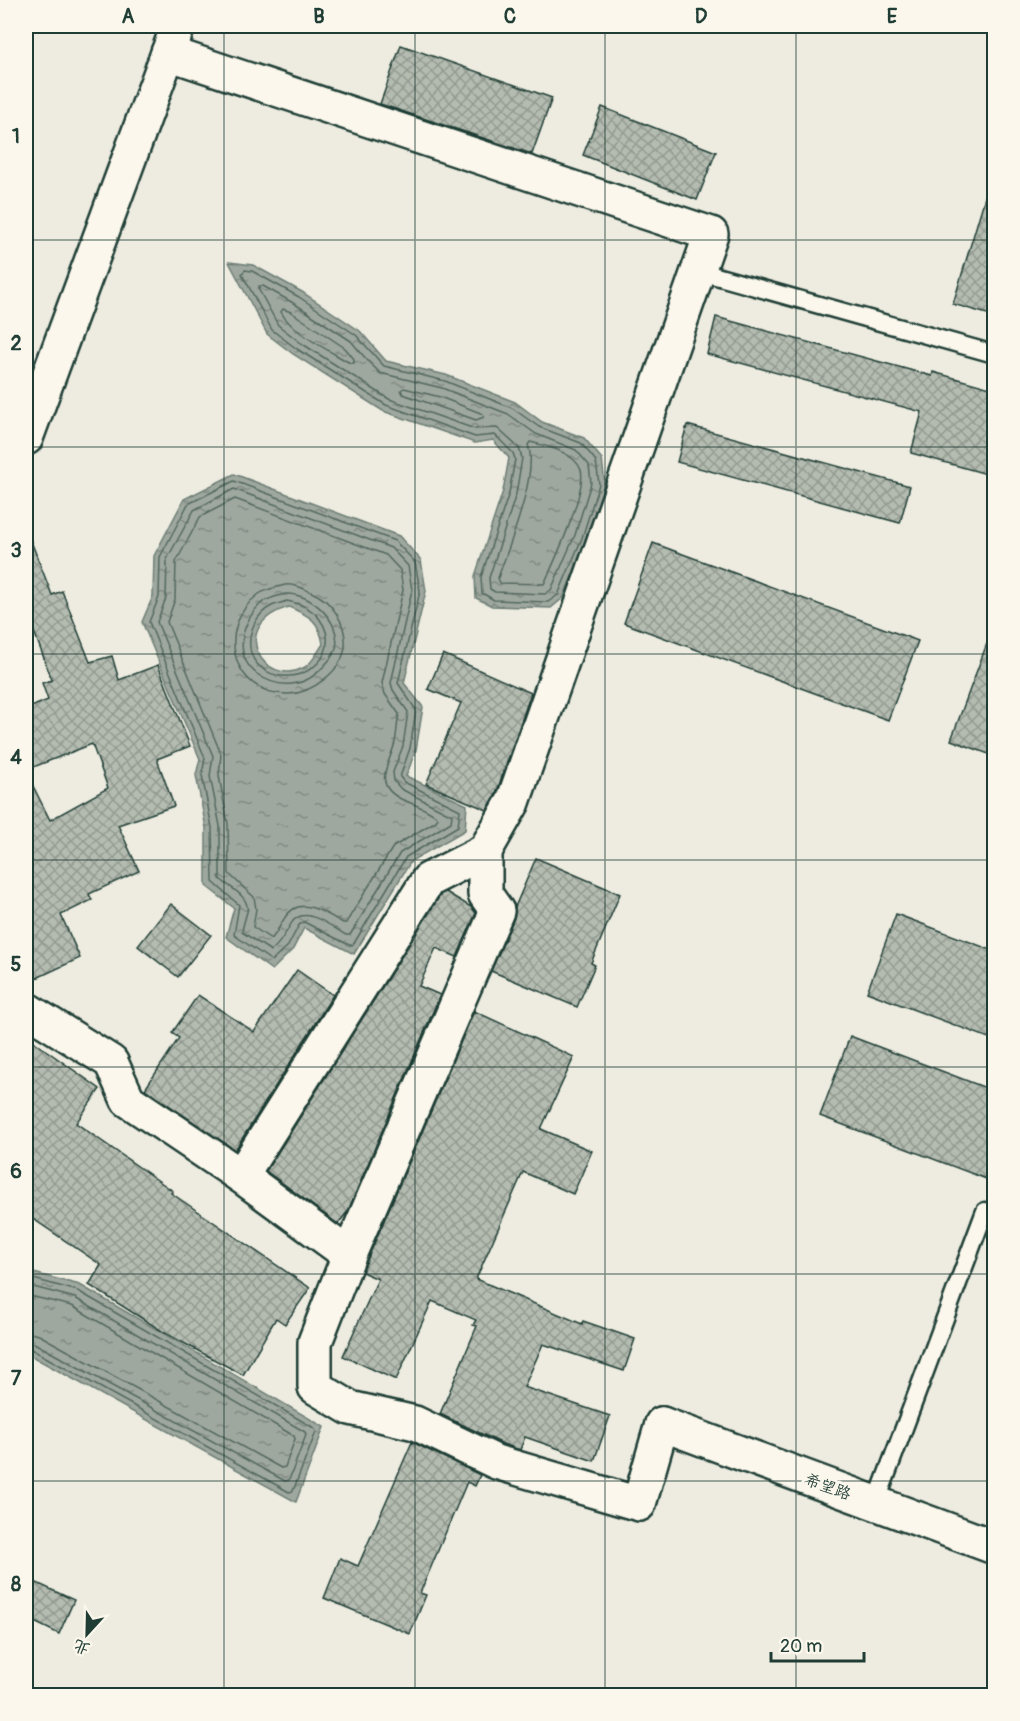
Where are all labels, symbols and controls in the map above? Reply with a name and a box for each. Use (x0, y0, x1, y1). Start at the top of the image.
text: A (122, 4, 135, 29)
text: B (313, 4, 325, 29)
text: C (504, 4, 516, 29)
text: D (695, 4, 708, 29)
text: E (887, 4, 898, 29)
text: 1 (12, 124, 20, 149)
text: 2 (10, 331, 22, 356)
text: 3 (10, 538, 22, 563)
text: 4 (10, 745, 22, 770)
text: 5 (11, 952, 22, 977)
text: 6 (10, 1159, 22, 1184)
text: 7 (11, 1366, 22, 1391)
street label: 希望路 (802, 1469, 854, 1505)
text: 8 (11, 1572, 21, 1597)
north arrow (57, 1604, 117, 1664)
scale bar (771, 1625, 864, 1663)
text: 北 (71, 1635, 93, 1659)
text: 20 m (780, 1635, 822, 1658)

